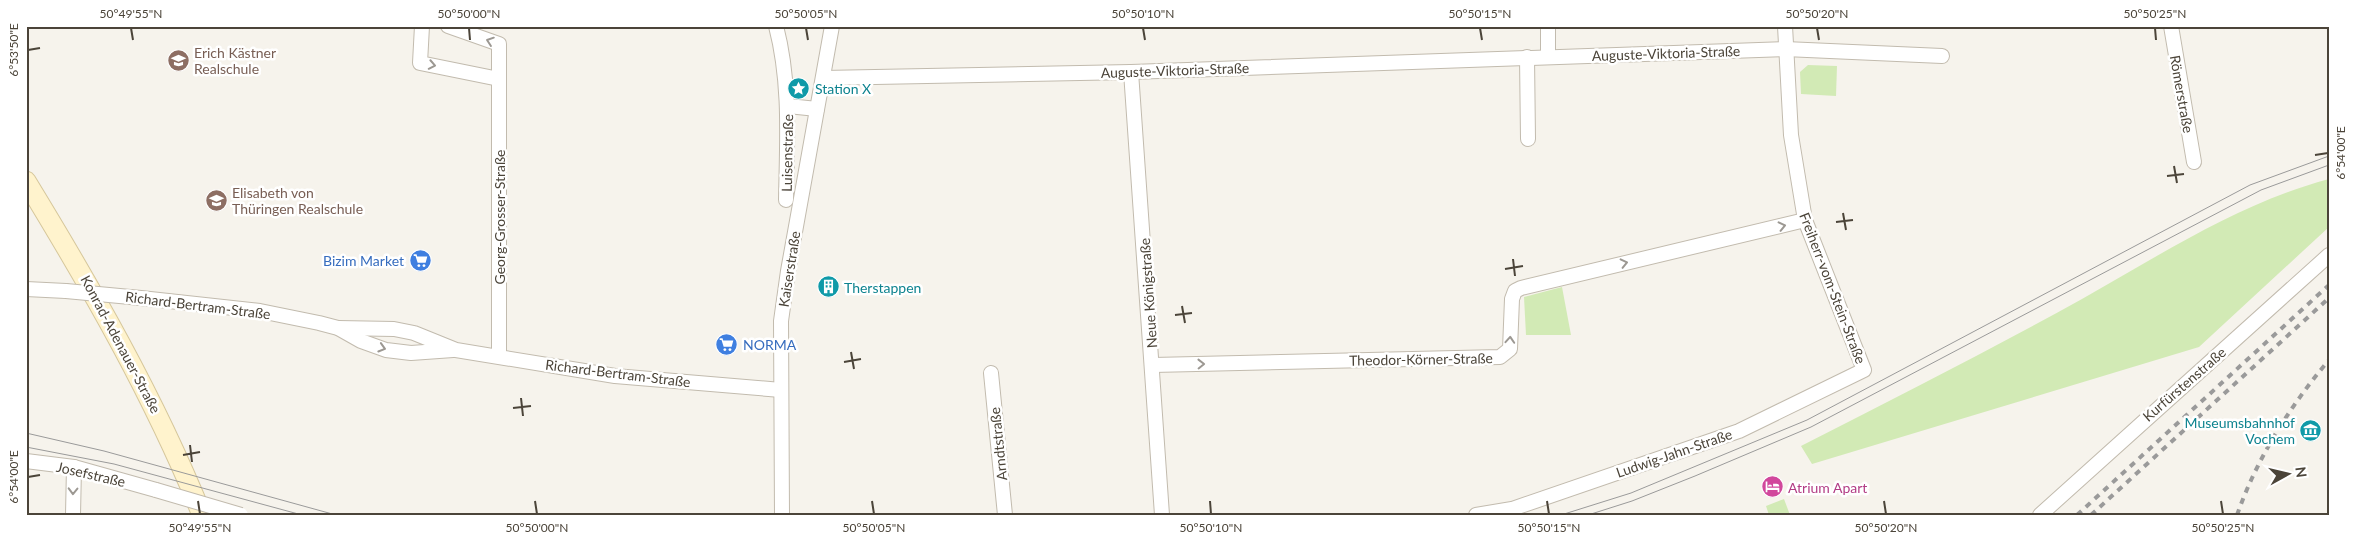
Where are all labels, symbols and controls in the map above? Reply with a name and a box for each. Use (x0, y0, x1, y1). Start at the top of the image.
text: 50°49'55"N (100, 6, 162, 21)
text: 50°50'00"N (438, 6, 500, 21)
text: 50°50'05"N (775, 6, 837, 21)
text: 50°50'10"N (1112, 6, 1174, 21)
text: 50°50'15"N (1449, 6, 1511, 21)
text: 50°50'20"N (1786, 6, 1848, 21)
text: 50°50'25"N (2124, 6, 2186, 21)
text: 6°53'50"E (6, 23, 21, 77)
one-way arrow (486, 37, 495, 47)
street label: Auguste-Viktoria-Straße (1591, 42, 1741, 64)
place label: Erich Kästner Realschule (194, 44, 276, 77)
school or university icon: Erich Kästner Realschule (166, 48, 190, 72)
street label: Römerstraße (2167, 54, 2197, 134)
street label: Auguste-Viktoria-Straße (1100, 59, 1250, 81)
one-way arrow (427, 60, 436, 70)
place icon: Station X (787, 76, 811, 100)
place label: Station X (815, 80, 871, 97)
street label: Luisenstraße (778, 114, 796, 192)
text: 6°54'00"E (2333, 126, 2348, 180)
street label: Georg-Grosser-Straße (491, 149, 508, 285)
place label: Elisabeth von Thüringen Realschule (232, 184, 363, 217)
school or university icon: Elisabeth von Thüringen Realschule (204, 188, 228, 212)
street label: Freiherr-vom-Stein-Straße (1796, 210, 1870, 366)
one-way arrow (1777, 221, 1786, 232)
street label: Kaiserstraße (775, 230, 803, 308)
street label: Neue Königstraße (1136, 237, 1160, 349)
supermarket icon: Bizim Market (408, 248, 432, 272)
place label: Bizim Market (323, 252, 404, 269)
one-way arrow (1619, 258, 1628, 269)
street label: Konrad-Adenauer-Straße (77, 272, 165, 416)
building icon: Therstappen (816, 275, 840, 299)
place label: Therstappen (844, 279, 921, 296)
street label: Richard-Bertram-Straße (124, 288, 272, 322)
supermarket icon: NORMA (715, 332, 739, 356)
place label: NORMA (743, 336, 797, 353)
one-way arrow (1504, 336, 1515, 344)
one-way arrow (378, 342, 386, 353)
street label: Kurfürstenstraße (2139, 343, 2229, 425)
street label: Theodor-Körner-Straße (1349, 349, 1493, 369)
street label: Richard-Bertram-Straße (544, 356, 692, 390)
one-way arrow (1198, 359, 1206, 369)
street label: Arndtstraße (986, 406, 1010, 482)
place label: Museumsbahnhof Vochem (2185, 414, 2295, 447)
museum icon: Museumsbahnhof Vochem (2299, 418, 2323, 442)
street label: Ludwig-Jahn-Straße (1614, 425, 1734, 481)
north arrow (2262, 448, 2312, 498)
text: 6°54'00"E (6, 450, 21, 504)
street label: Josefstraße (55, 458, 127, 490)
text: N (2292, 466, 2311, 479)
hotel icon: Atrium Apart (1760, 475, 1784, 499)
place label: Atrium Apart (1788, 479, 1867, 496)
one-way arrow (68, 488, 78, 495)
text: 50°49'55"N (169, 520, 231, 535)
text: 50°50'00"N (506, 520, 568, 535)
text: 50°50'05"N (843, 520, 905, 535)
text: 50°50'10"N (1180, 520, 1242, 535)
text: 50°50'15"N (1518, 520, 1580, 535)
text: 50°50'20"N (1855, 520, 1917, 535)
text: 50°50'25"N (2192, 520, 2254, 535)

